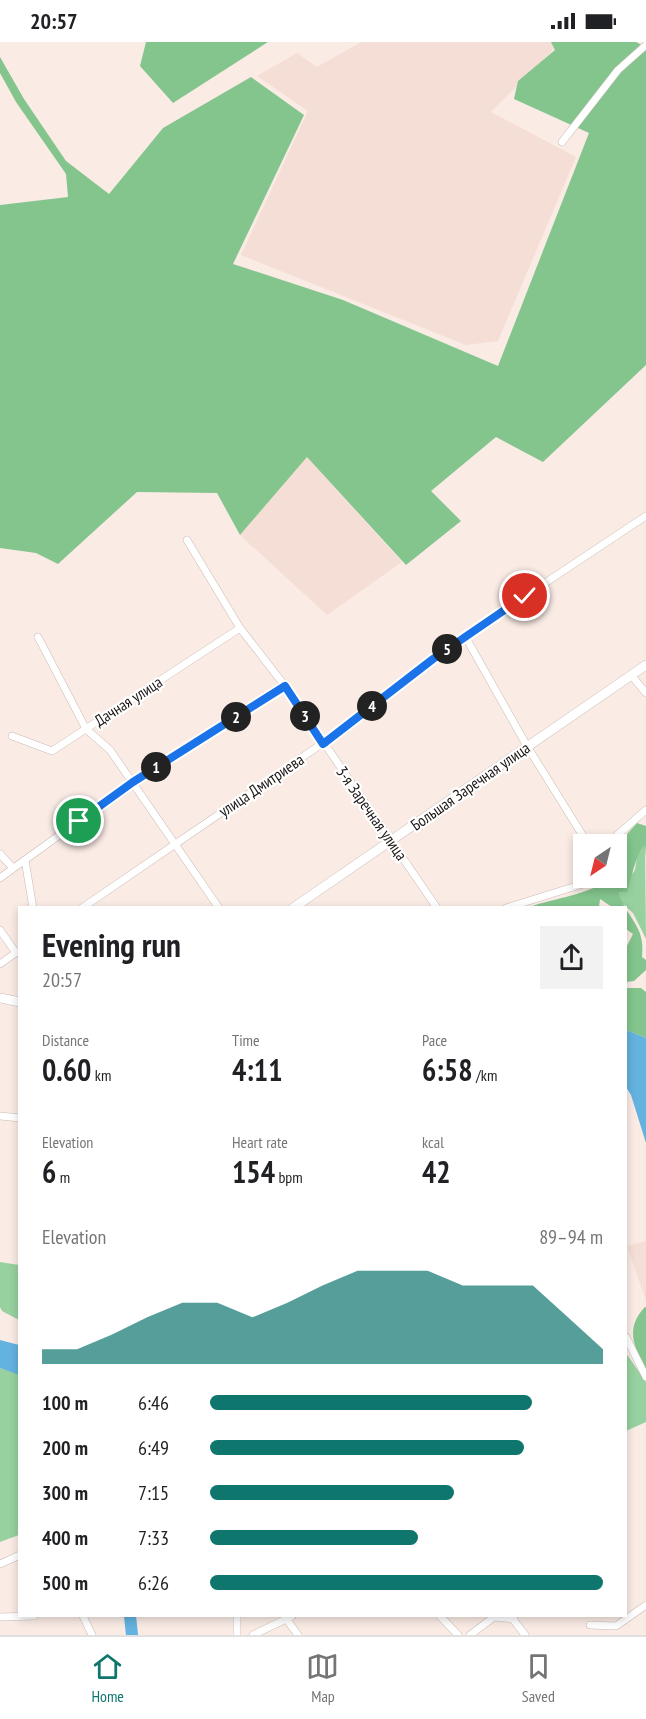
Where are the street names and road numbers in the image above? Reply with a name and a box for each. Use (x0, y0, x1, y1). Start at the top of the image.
street label: Дачная улица (90, 672, 166, 730)
street label: Большая Заречная улица (407, 737, 533, 835)
street label: улица Дмитриева (215, 749, 307, 821)
street label: 3-я Заречная улица (332, 762, 412, 864)

